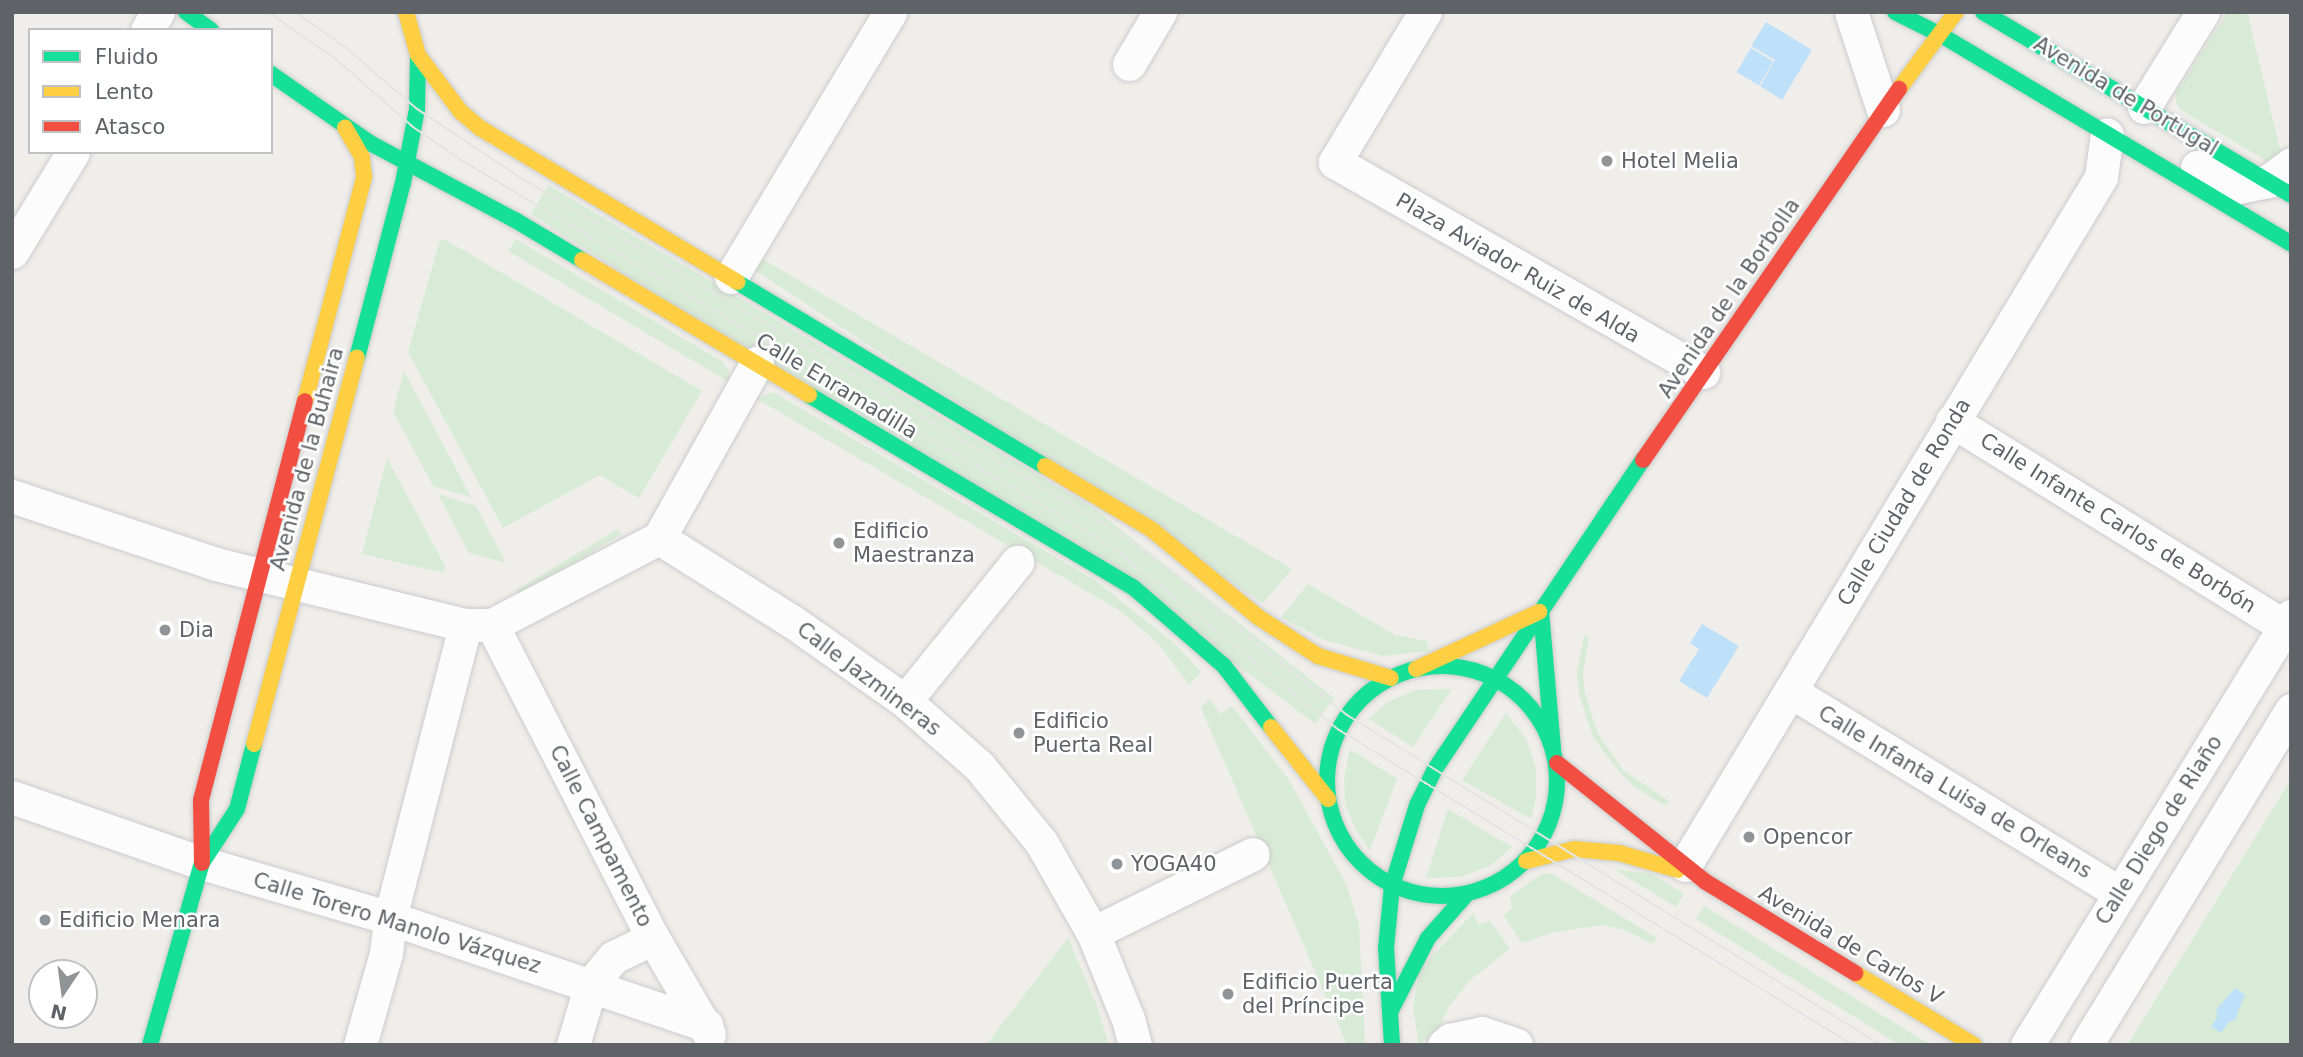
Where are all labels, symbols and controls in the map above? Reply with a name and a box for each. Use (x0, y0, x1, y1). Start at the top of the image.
legend (28, 28, 273, 154)
street label: Avenida de Portugal (2029, 31, 2223, 161)
text: Fluido (95, 45, 158, 69)
text: Lento (95, 80, 154, 104)
text: Atasco (95, 115, 165, 139)
place label: Hotel Melia (1621, 148, 1739, 174)
marker: Hotel Melia (1599, 153, 1615, 169)
street label: Plaza Aviador Ruiz de Alda (1392, 188, 1644, 348)
street label: Avenida de la Borbolla (1653, 193, 1805, 403)
street label: Calle Enramadilla (752, 328, 922, 444)
street label: Avenida de la Buhaira (265, 345, 349, 573)
street label: Calle Ciudad de Ronda (1832, 394, 1976, 610)
street label: Calle Infante Carlos de Borbón (1975, 427, 2261, 619)
place label: Edificio Maestranza (853, 518, 975, 568)
marker: Edificio Maestranza (831, 535, 847, 551)
place label: Dia (179, 617, 214, 643)
street label: Calle Jazmineras (792, 617, 946, 741)
marker: Dia (157, 622, 173, 638)
street label: Calle Infanta Luisa de Orleans (1814, 700, 2096, 884)
place label: Edificio Puerta Real (1033, 708, 1153, 758)
marker: Edificio Puerta Real (1011, 725, 1027, 741)
street label: Calle Diego de Riaño (2090, 730, 2228, 930)
street label: Calle Campamento (544, 741, 658, 931)
place label: Opencor (1763, 824, 1852, 850)
marker: Opencor (1741, 829, 1757, 845)
place label: YOGA40 (1131, 851, 1217, 877)
marker: YOGA40 (1109, 856, 1125, 872)
street label: Calle Torero Manolo Vázquez (250, 867, 544, 979)
street label: Avenida de Carlos V (1754, 880, 1948, 1010)
place label: Edificio Menara (59, 907, 220, 933)
marker: Edificio Menara (37, 912, 53, 928)
north arrow (28, 959, 98, 1029)
place label: Edificio Puerta del Príncipe (1242, 969, 1393, 1019)
marker: Edificio Puerta del Príncipe (1220, 986, 1236, 1002)
text: N (49, 1000, 69, 1025)

